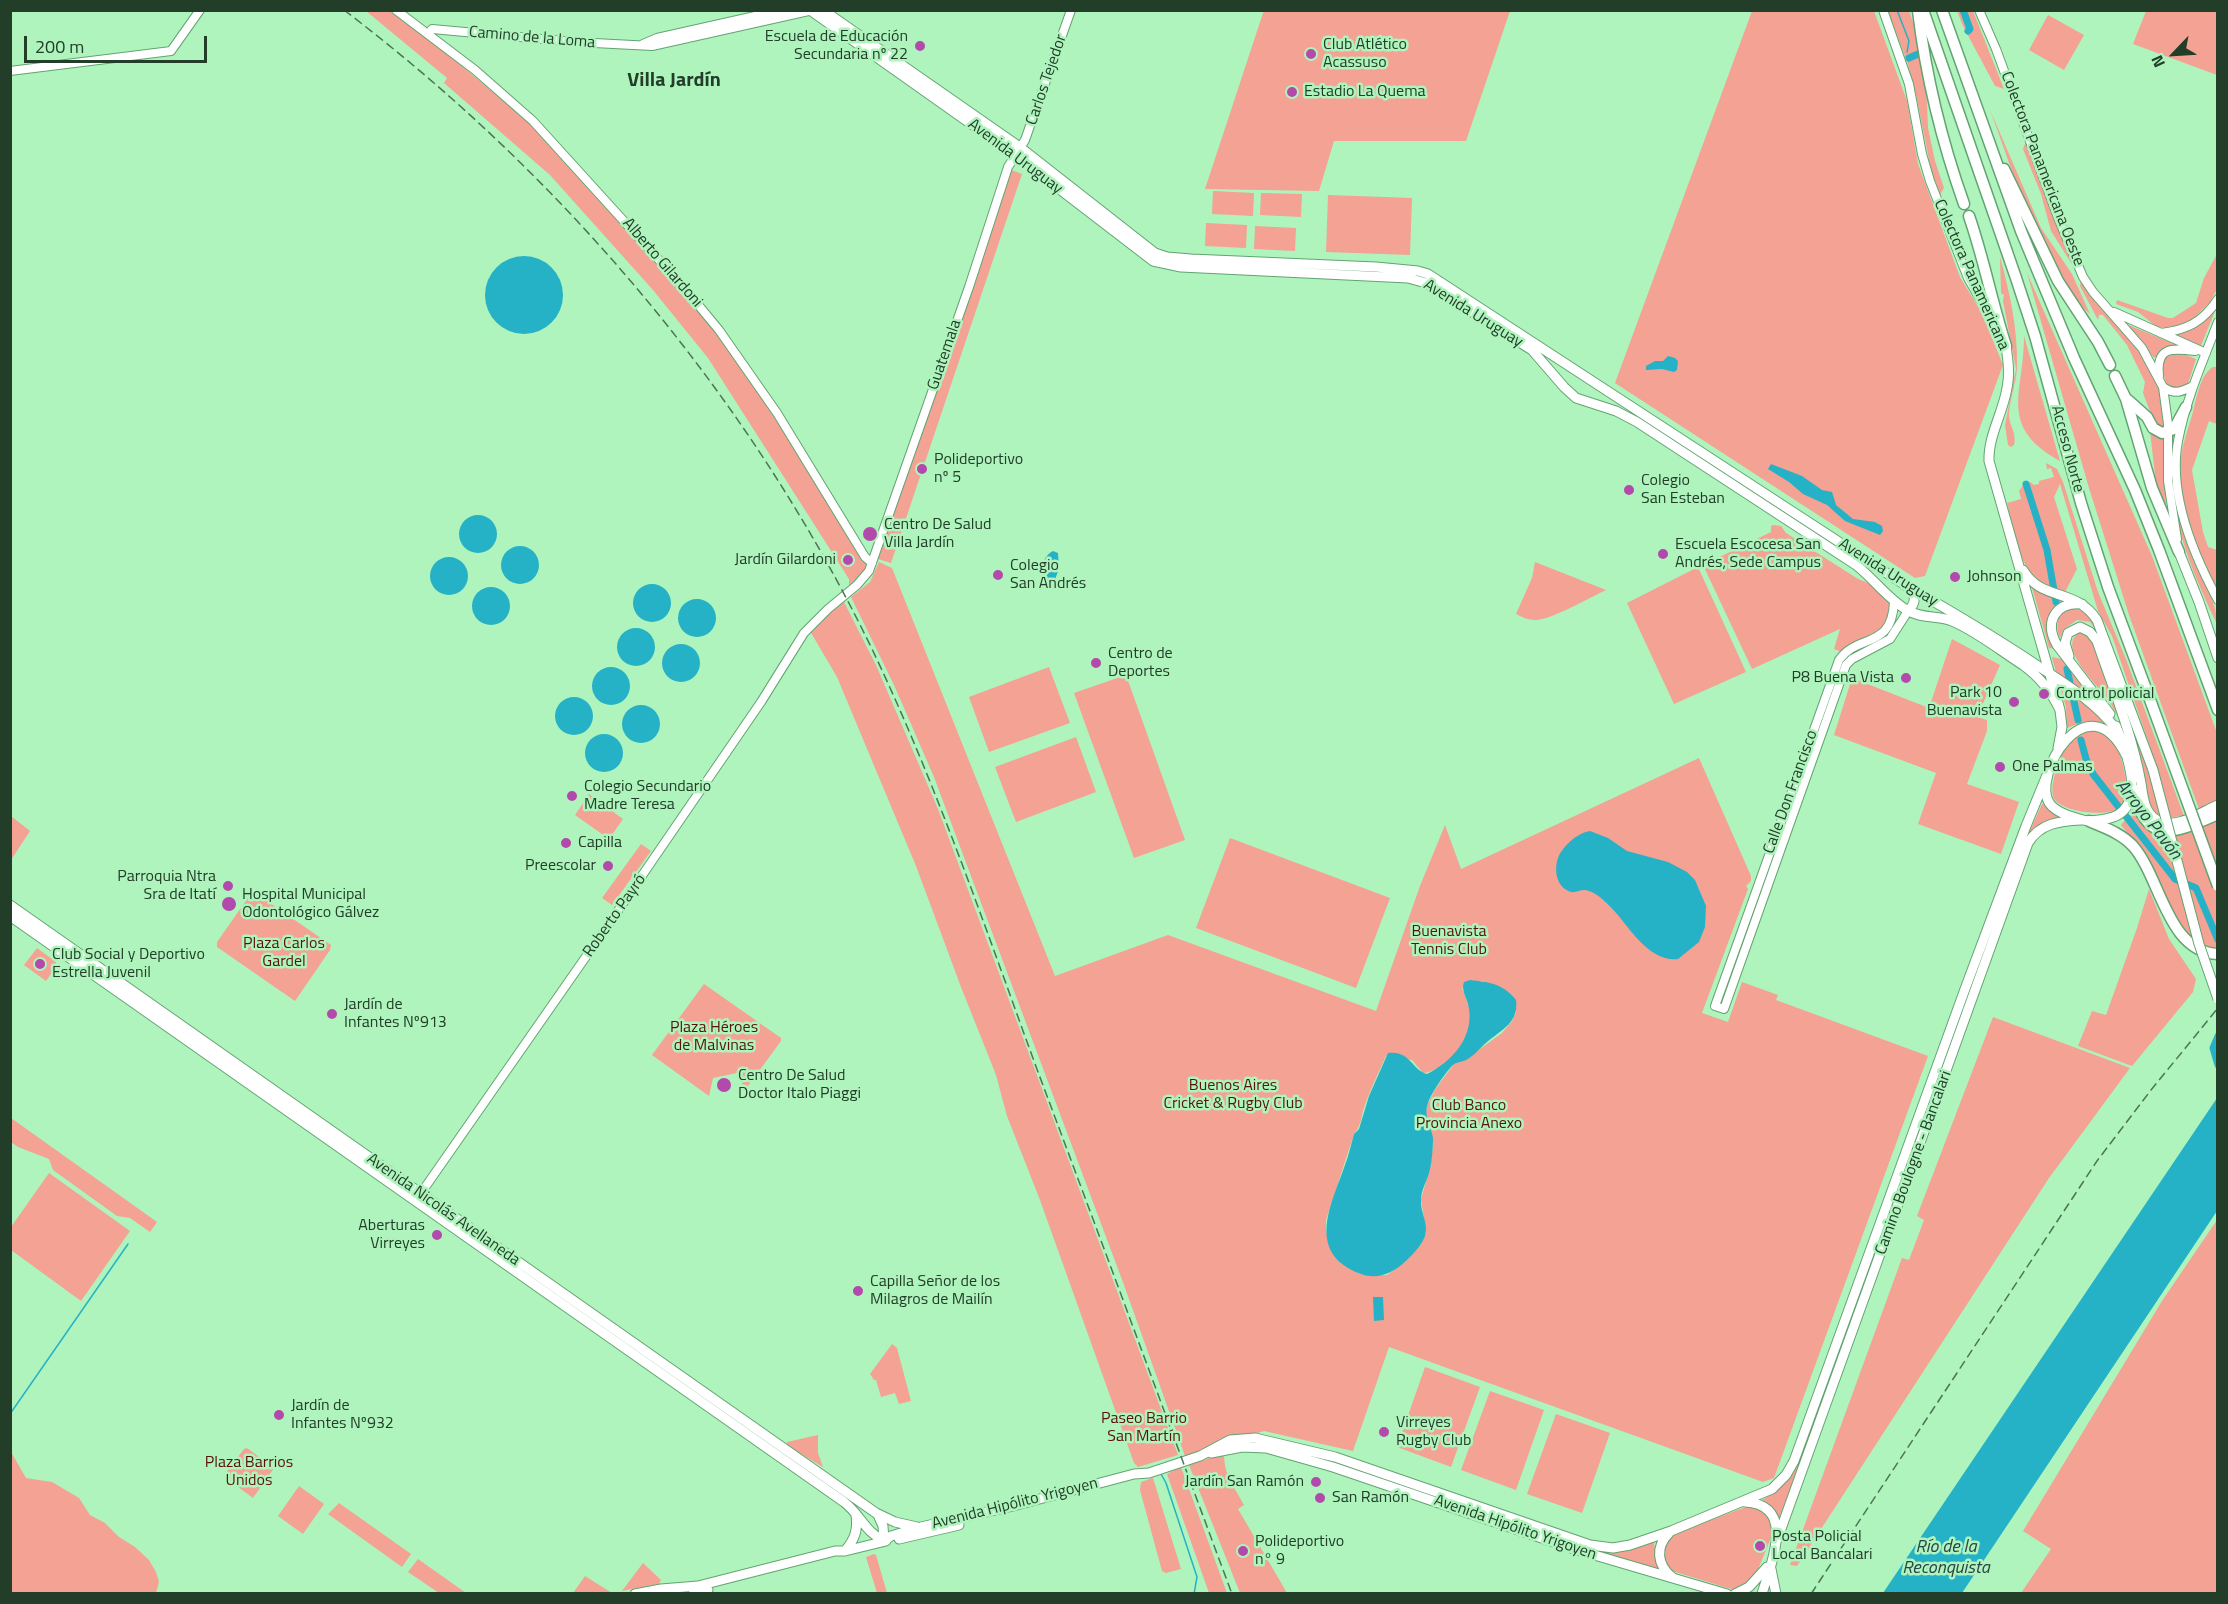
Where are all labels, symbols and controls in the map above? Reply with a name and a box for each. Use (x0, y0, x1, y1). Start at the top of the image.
street label: Camino de la Loma (468, 23, 596, 53)
scale bar (27, 24, 210, 62)
north arrow (2144, 24, 2204, 84)
place label: Escuela de Educación Secundaria nº 22 (765, 27, 908, 65)
street label: Carlos Tejedor (1023, 32, 1071, 128)
text: 200 m (35, 33, 84, 60)
place label: Club Atlético Acassuso (1323, 35, 1407, 73)
marker: Escuela de Educación Secundaria nº 22 (913, 39, 927, 53)
marker: Club Atlético Acassuso (1304, 47, 1318, 61)
text: N (2144, 52, 2171, 72)
district label: Villa Jardín (627, 69, 721, 93)
street label: Colectora Panamericana Oeste (1996, 69, 2088, 269)
place label: Estadio La Quema (1304, 82, 1426, 102)
marker: Estadio La Quema (1285, 85, 1299, 99)
street label: Avenida Uruguay (964, 115, 1066, 199)
street label: Colectora Panamericana (1929, 197, 2013, 353)
street label: Alberto Gilardoni (618, 214, 706, 312)
street label: Avenida Uruguay (1420, 276, 1526, 352)
street label: Guatemala (924, 317, 966, 393)
street label: Acceso Norte (2046, 403, 2088, 495)
place label: Polideportivo nº 5 (934, 450, 1023, 488)
marker: Polideportivo nº 5 (915, 462, 929, 476)
place label: Colegio San Esteban (1641, 471, 1725, 509)
marker: Colegio San Esteban (1622, 483, 1636, 497)
place label: Centro De Salud Villa Jardín (884, 515, 991, 553)
marker: Centro De Salud Villa Jardín (861, 525, 879, 543)
place label: Escuela Escocesa San Andrés, Sede Campus (1675, 535, 1821, 573)
street label: Avenida Uruguay (1835, 535, 1941, 611)
marker: Escuela Escocesa San Andrés, Sede Campus (1656, 547, 1670, 561)
place label: Jardín Gilardoni (735, 550, 836, 570)
marker: Jardín Gilardoni (841, 553, 855, 567)
place label: Colegio San Andrés (1010, 556, 1086, 594)
place label: Johnson (1967, 567, 2022, 587)
marker: Colegio San Andrés (991, 568, 1005, 582)
marker: Johnson (1948, 570, 1962, 584)
place label: Centro de Deportes (1108, 644, 1173, 682)
marker: Centro de Deportes (1089, 656, 1103, 670)
place label: P8 Buena Vista (1792, 668, 1894, 688)
marker: P8 Buena Vista (1899, 671, 1913, 685)
place label: Park 10 Buenavista (1927, 683, 2002, 721)
place label: Control policial (2056, 684, 2154, 704)
marker: Control policial (2037, 687, 2051, 701)
marker: Park 10 Buenavista (2007, 695, 2021, 709)
street label: Calle Don Francisco (1760, 728, 1822, 856)
place label: One Palmas (2012, 757, 2093, 777)
marker: One Palmas (1993, 760, 2007, 774)
water label: Arroyo Pavón (2110, 776, 2186, 864)
place label: Colegio Secundario Madre Teresa (584, 777, 711, 815)
marker: Colegio Secundario Madre Teresa (565, 789, 579, 803)
place label: Capilla (578, 833, 622, 853)
marker: Capilla (559, 836, 573, 850)
place label: Preescolar (525, 856, 596, 876)
marker: Preescolar (601, 859, 615, 873)
place label: Parroquia Ntra Sra de Itatí (117, 867, 216, 905)
street label: Roberto Payró (579, 871, 651, 961)
marker: Parroquia Ntra Sra de Itatí (221, 879, 235, 893)
place label: Hospital Municipal Odontológico Gálvez (242, 885, 379, 923)
marker: Hospital Municipal Odontológico Gálvez (220, 895, 238, 913)
park label: Buenavista Tennis Club (1411, 922, 1487, 960)
park label: Plaza Carlos Gardel (243, 934, 325, 972)
place label: Club Social y Deportivo Estrella Juvenil (52, 945, 205, 983)
marker: Club Social y Deportivo Estrella Juvenil (33, 957, 47, 971)
place label: Jardín de Infantes Nº913 (344, 995, 447, 1033)
marker: Jardín de Infantes Nº913 (325, 1007, 339, 1021)
park label: Plaza Héroes de Malvinas (670, 1018, 758, 1056)
place label: Centro De Salud Doctor Italo Piaggi (738, 1066, 861, 1104)
street label: Camino Boulogne - Bancalari (1872, 1068, 1956, 1258)
marker: Centro De Salud Doctor Italo Piaggi (715, 1076, 733, 1094)
park label: Buenos Aires Cricket & Rugby Club (1163, 1076, 1303, 1114)
park label: Club Banco Provincia Anexo (1416, 1096, 1522, 1134)
street label: Avenida Nicolás Avellaneda (363, 1150, 523, 1270)
place label: Aberturas Virreyes (358, 1216, 425, 1254)
marker: Aberturas Virreyes (430, 1228, 444, 1242)
place label: Capilla Señor de los Milagros de Mailín (870, 1272, 1000, 1310)
marker: Capilla Señor de los Milagros de Mailín (851, 1284, 865, 1298)
place label: Jardín de Infantes Nº932 (291, 1396, 394, 1434)
marker: Jardín de Infantes Nº932 (272, 1408, 286, 1422)
park label: Paseo Barrio San Martín (1101, 1409, 1187, 1447)
place label: Virreyes Rugby Club (1396, 1413, 1471, 1451)
marker: Virreyes Rugby Club (1377, 1425, 1391, 1439)
park label: Plaza Barrios Unidos (205, 1453, 293, 1491)
place label: Jardín San Ramón (1185, 1472, 1304, 1492)
street label: Avenida Hipólito Yrigoyen (930, 1474, 1100, 1534)
marker: Jardín San Ramón (1309, 1475, 1323, 1489)
place label: San Ramón (1332, 1488, 1409, 1508)
marker: San Ramón (1313, 1491, 1327, 1505)
street label: Avenida Hipólito Yrigoyen (1431, 1491, 1599, 1565)
place label: Posta Policial Local Bancalari (1772, 1527, 1872, 1565)
place label: Polideportivo n° 9 (1255, 1532, 1344, 1570)
water label: Río de la Reconquista (1902, 1537, 1990, 1580)
marker: Posta Policial Local Bancalari (1753, 1539, 1767, 1553)
marker: Polideportivo n° 9 (1236, 1544, 1250, 1558)

